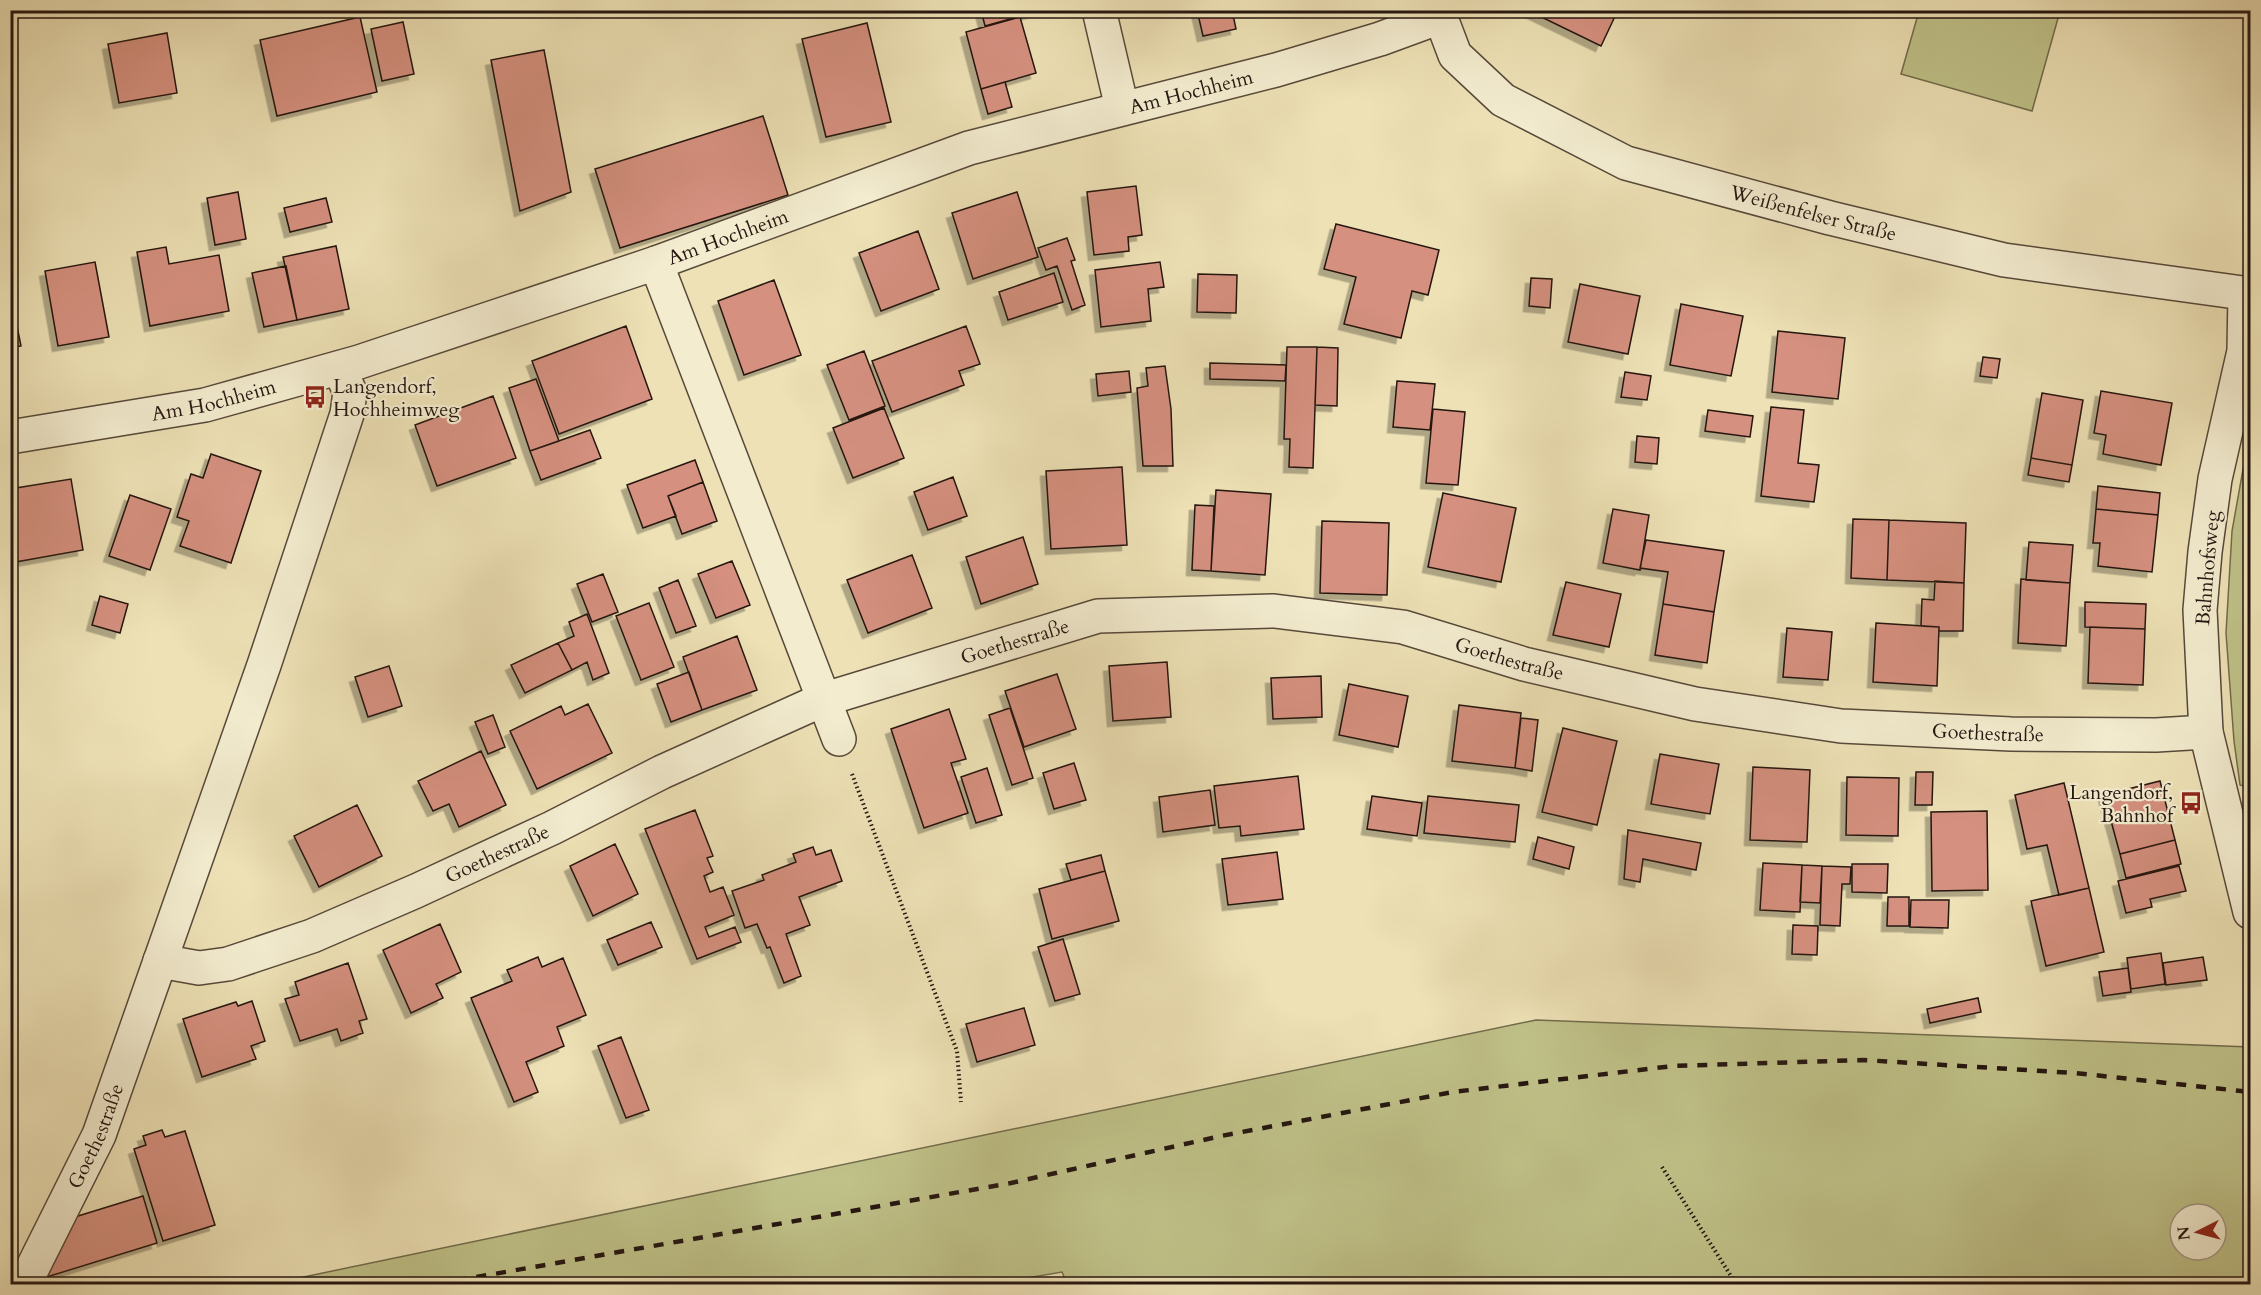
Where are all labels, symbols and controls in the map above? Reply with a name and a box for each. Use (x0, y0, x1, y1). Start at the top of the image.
street label: Am Hochheim (1126, 63, 1256, 121)
street label: Weißenfelser Straße (1726, 178, 1899, 248)
street label: Am Hochheim (664, 203, 792, 272)
street label: Am Hochheim (150, 373, 279, 428)
place label: Langendorf, Hochheimweg (333, 373, 460, 423)
bus stop icon: Langendorf, Hochheimweg (302, 384, 328, 410)
street label: Bahnhofsweg (2189, 509, 2226, 627)
street label: Goethestraße (957, 613, 1072, 671)
street label: Goethestraße (1451, 631, 1566, 687)
street label: Goethestraße (1931, 717, 2044, 748)
place label: Langendorf, Bahnhof (2069, 779, 2176, 829)
bus stop icon: Langendorf, Bahnhof (2178, 790, 2204, 816)
street label: Goethestraße (441, 818, 554, 890)
street label: Goethestraße (61, 1080, 130, 1193)
north arrow (2168, 1202, 2228, 1262)
text: N (2172, 1225, 2196, 1242)

